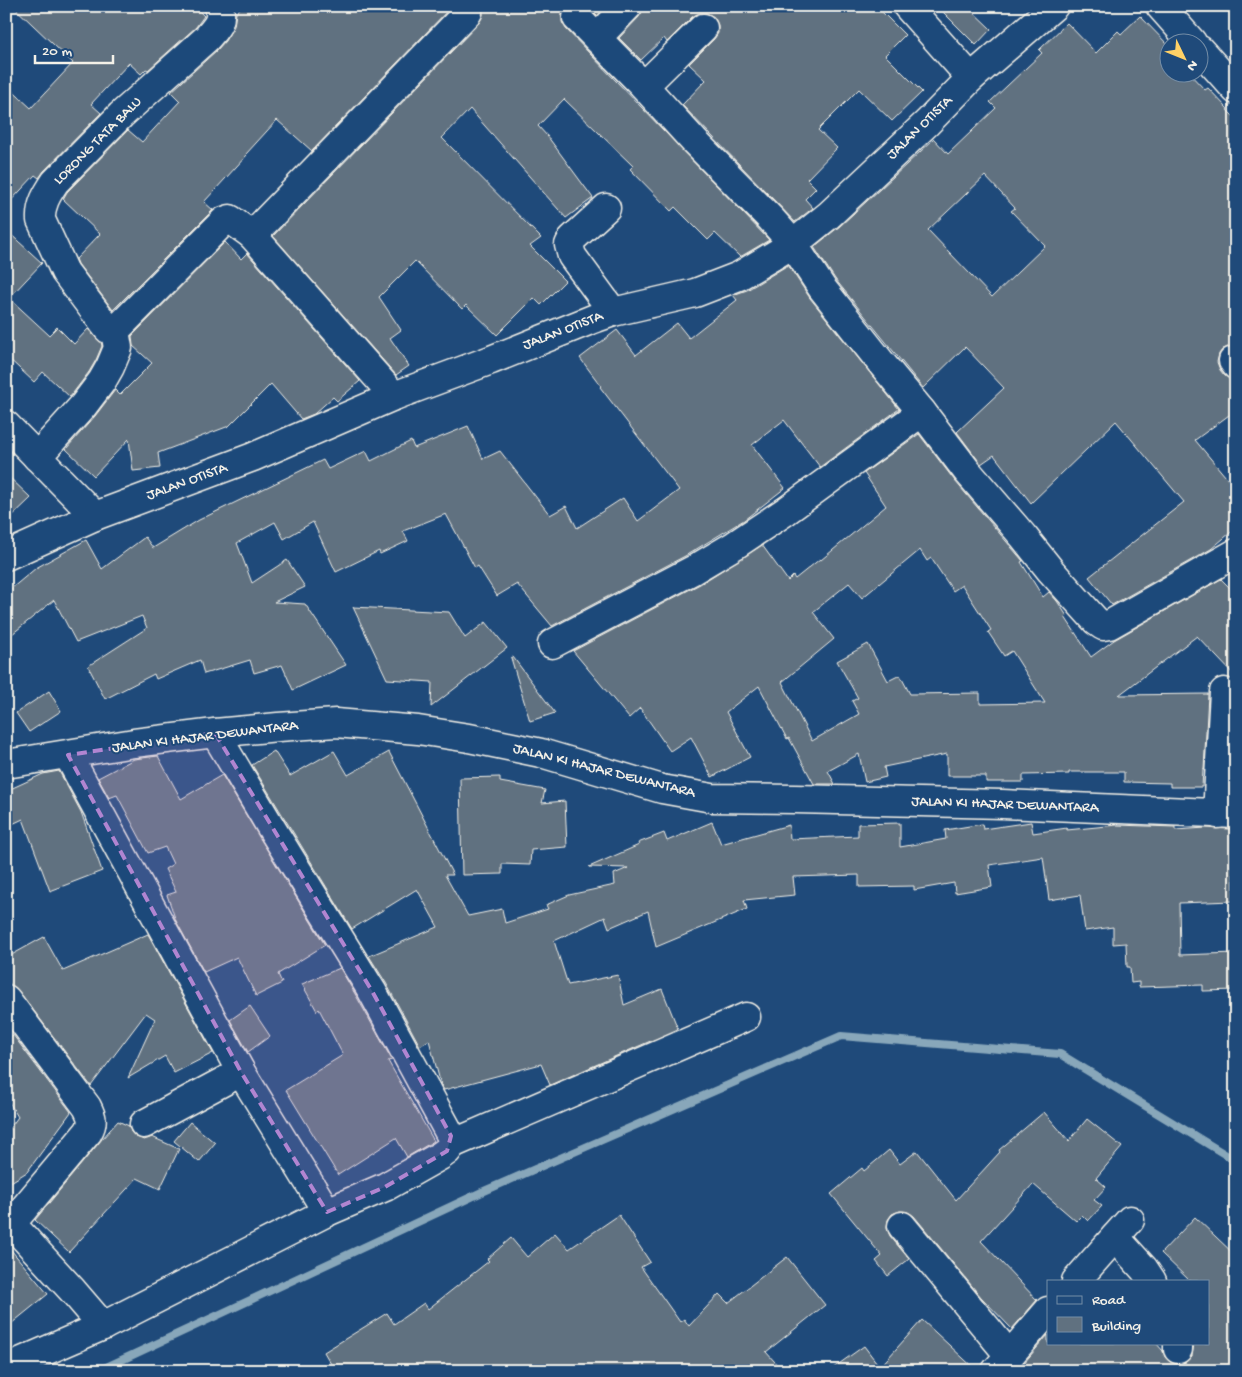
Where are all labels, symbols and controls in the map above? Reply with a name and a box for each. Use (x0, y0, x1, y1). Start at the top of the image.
scale bar (35, 32, 112, 64)
north arrow (1160, 32, 1210, 82)
text: 20 m (42, 43, 72, 61)
text: N (1182, 56, 1201, 74)
street label: JALAN OTISTA (883, 91, 957, 164)
street label: LORONG TATA BALU (50, 93, 146, 189)
street label: JALAN OTISTA (520, 307, 607, 355)
street label: JALAN OTISTA (144, 459, 231, 505)
street label: JALAN KI HAJAR DEWANTARA (111, 717, 300, 757)
street label: JALAN KI HAJAR DEWANTARA (511, 740, 698, 803)
street label: JALAN KI HAJAR DEWANTARA (911, 793, 1100, 817)
legend (1047, 1280, 1210, 1344)
text: Road (1092, 1292, 1126, 1310)
text: Building (1091, 1318, 1141, 1336)

